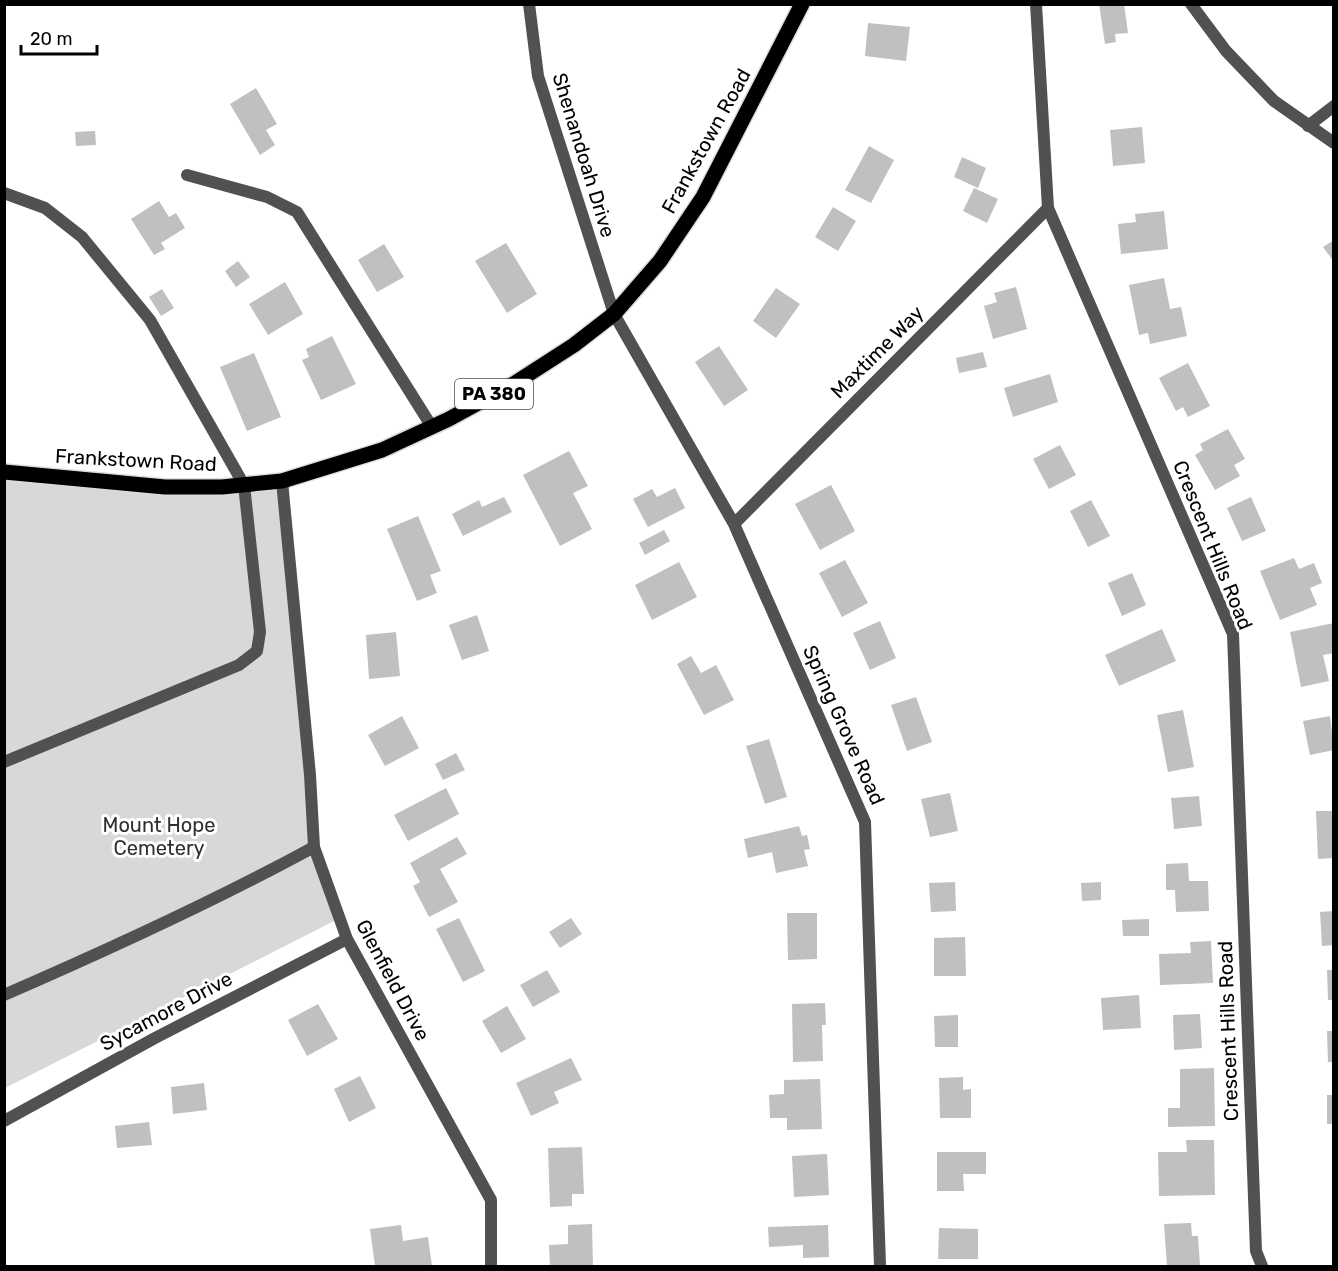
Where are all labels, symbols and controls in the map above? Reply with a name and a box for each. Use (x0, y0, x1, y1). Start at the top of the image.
scale bar (21, 18, 98, 56)
text: 20 m (30, 28, 72, 50)
street label: Frankstown Road (656, 64, 756, 218)
street label: Shenandoah Drive (548, 70, 620, 240)
street label: Maxtime Way (826, 301, 928, 403)
road number: PA 380 (455, 379, 533, 409)
street label: Frankstown Road (55, 444, 217, 476)
street label: Crescent Hills Road (1168, 457, 1258, 633)
street label: Spring Grove Road (798, 642, 890, 808)
park label: Mount Hope Cemetery (103, 813, 215, 860)
street label: Glenfield Drive (351, 915, 435, 1045)
street label: Crescent Hills Road (1213, 940, 1243, 1122)
street label: Sycamore Drive (96, 966, 236, 1056)

